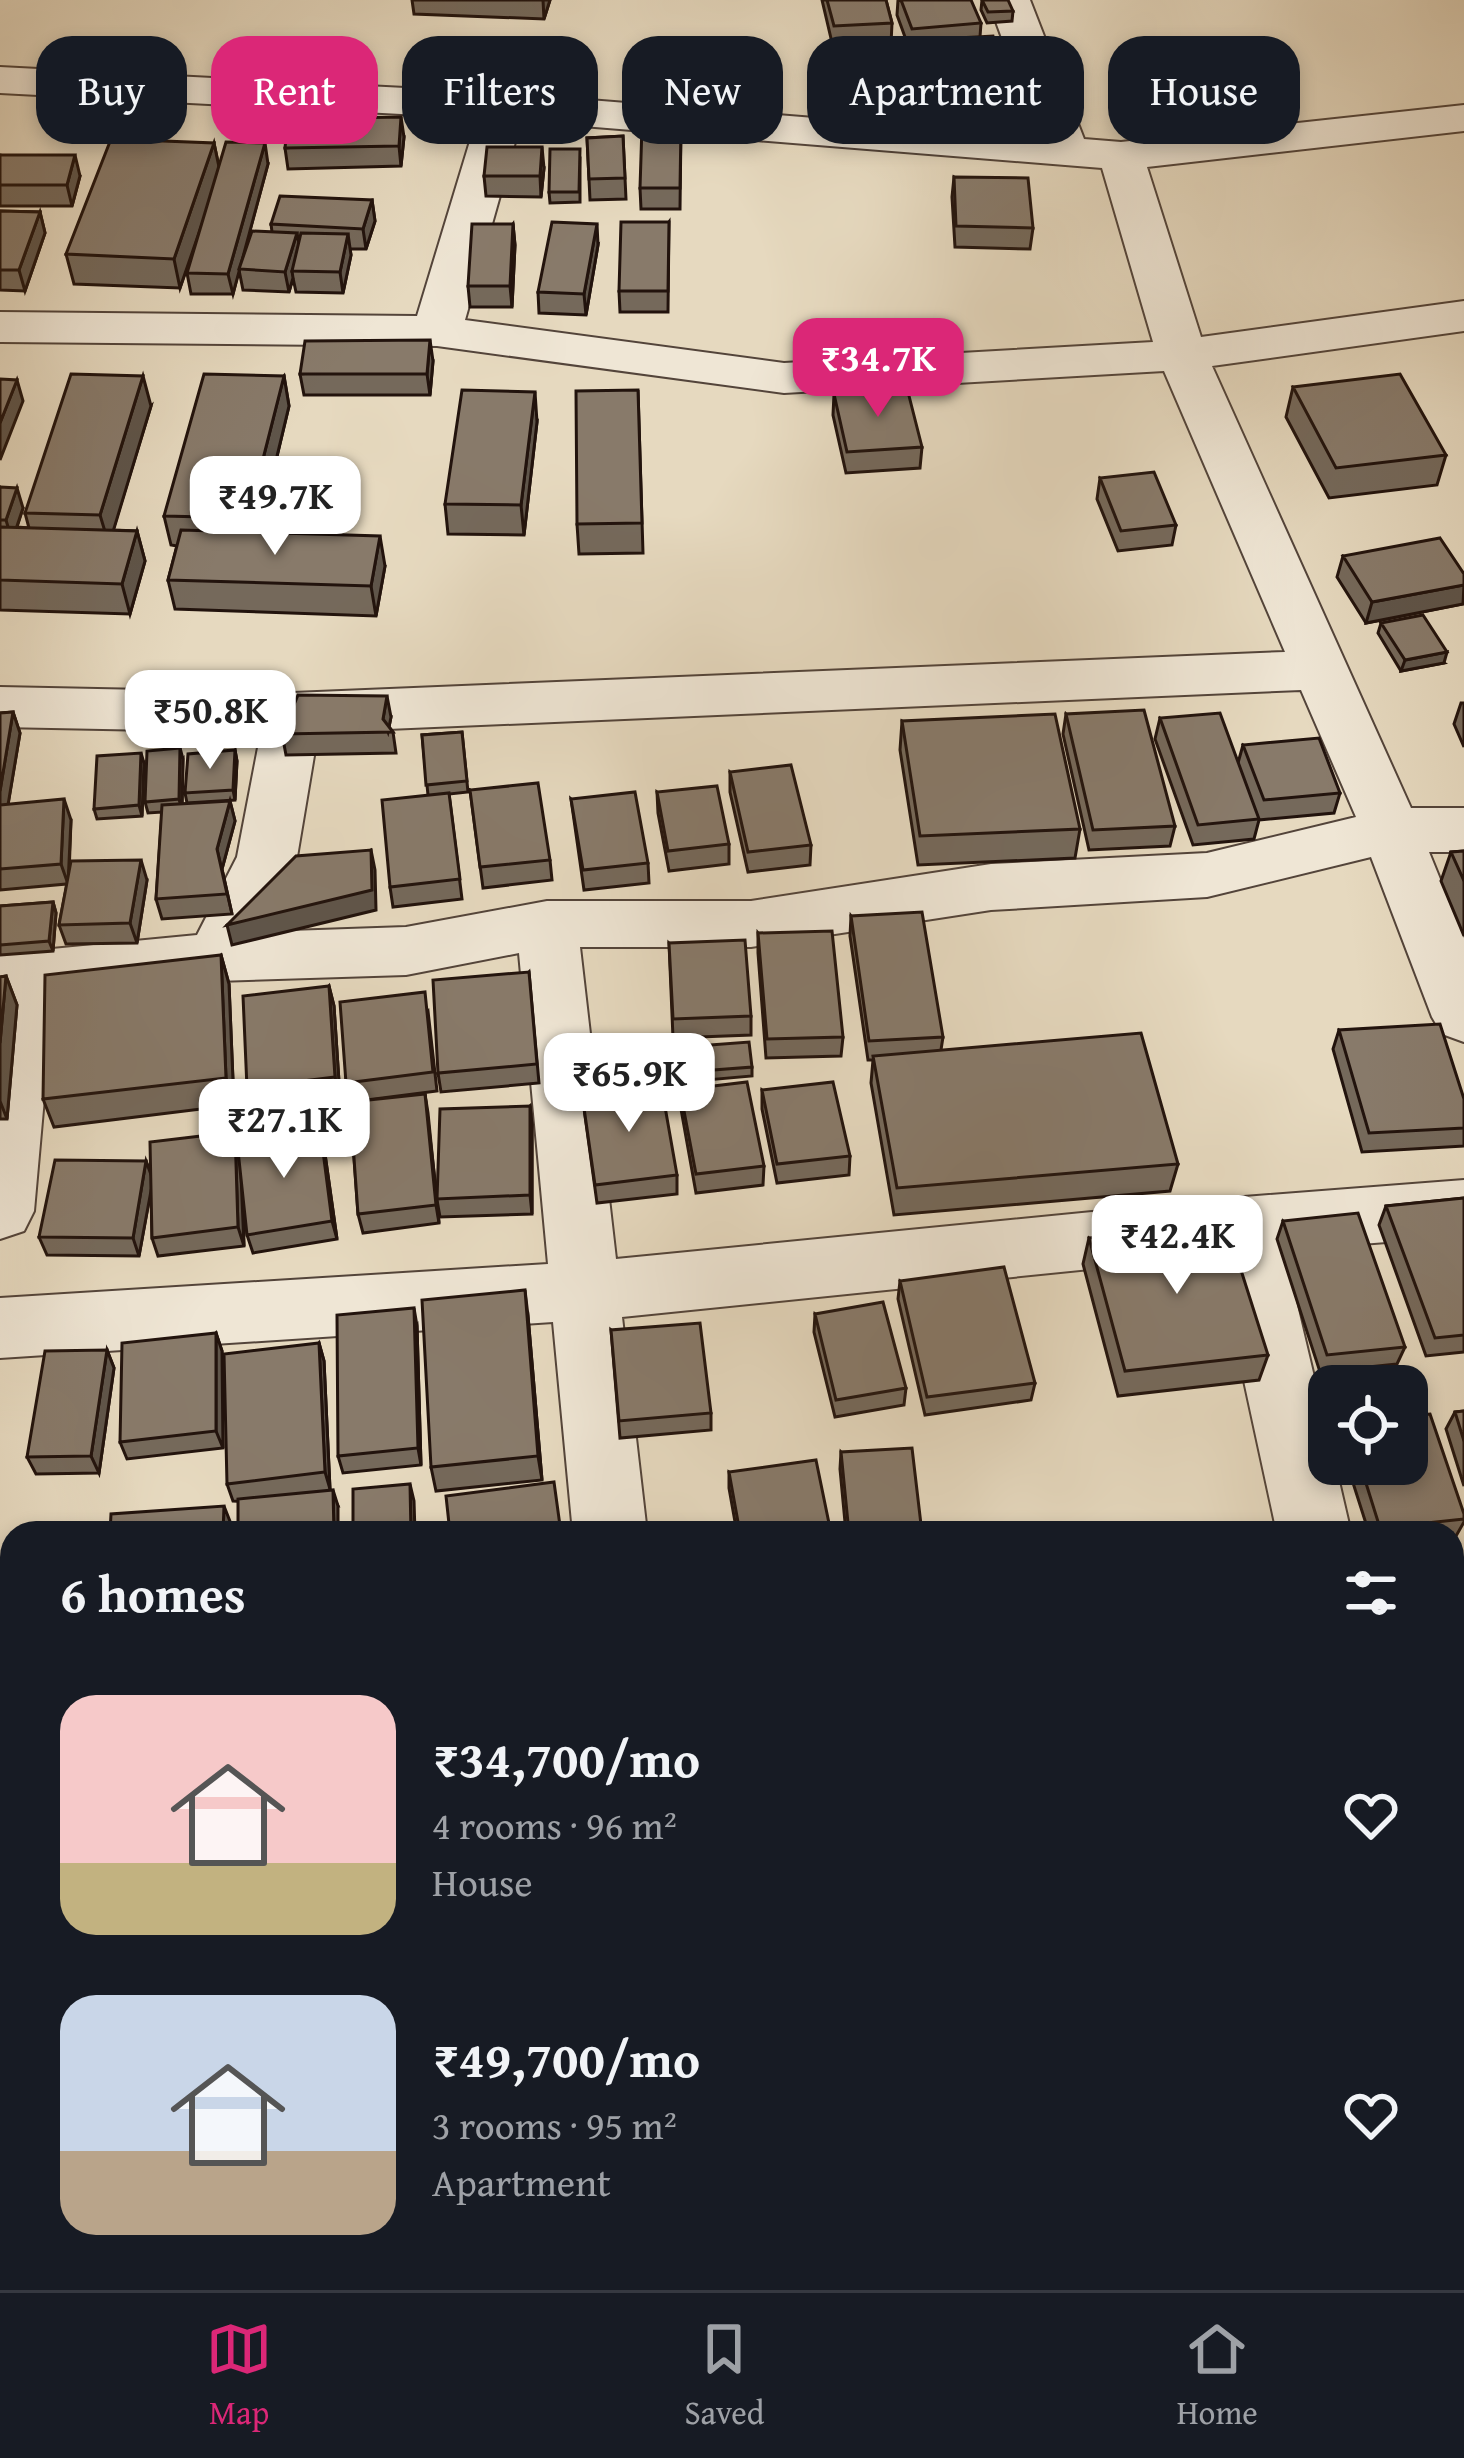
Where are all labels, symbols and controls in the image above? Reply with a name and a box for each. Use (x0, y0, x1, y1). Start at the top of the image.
chip: Buy (36, 36, 187, 144)
chip: Rent (211, 36, 378, 144)
chip: Filters (402, 36, 598, 144)
chip: New (622, 36, 783, 144)
chip: Apartment (807, 36, 1084, 144)
chip: House (1108, 36, 1300, 144)
pin: ₹34.7K (780, 318, 976, 420)
text: ₹34.7K (820, 328, 936, 385)
pin: ₹49.7K (177, 456, 373, 558)
text: ₹49.7K (217, 466, 333, 523)
pin: ₹50.8K (112, 670, 308, 772)
text: ₹50.8K (152, 680, 268, 737)
pin: ₹65.9K (531, 1033, 727, 1135)
text: ₹65.9K (571, 1043, 687, 1100)
pin: ₹27.1K (186, 1079, 382, 1181)
text: ₹27.1K (226, 1089, 342, 1146)
pin: ₹42.4K (1079, 1195, 1275, 1297)
text: ₹42.4K (1119, 1205, 1235, 1262)
map controls (1308, 1365, 1428, 1485)
button: locate (1308, 1365, 1428, 1485)
text: 6 homes (60, 1556, 246, 1631)
icon: filters (1338, 1560, 1404, 1626)
text: ₹34,700/mo (432, 1721, 700, 1796)
icon: home (156, 1743, 300, 1887)
icon: heart (1338, 1782, 1404, 1848)
text: 4 rooms · 96 m² (432, 1796, 677, 1853)
text: House (432, 1853, 533, 1910)
text: ₹49,700/mo (432, 2021, 700, 2096)
icon: home (156, 2043, 300, 2187)
icon: heart (1338, 2082, 1404, 2148)
text: 3 rooms · 95 m² (432, 2096, 677, 2153)
text: Apartment (432, 2153, 611, 2210)
tab: Map (206, 2316, 272, 2436)
tab: Saved (684, 2316, 764, 2436)
tab: Home (1177, 2316, 1258, 2436)

